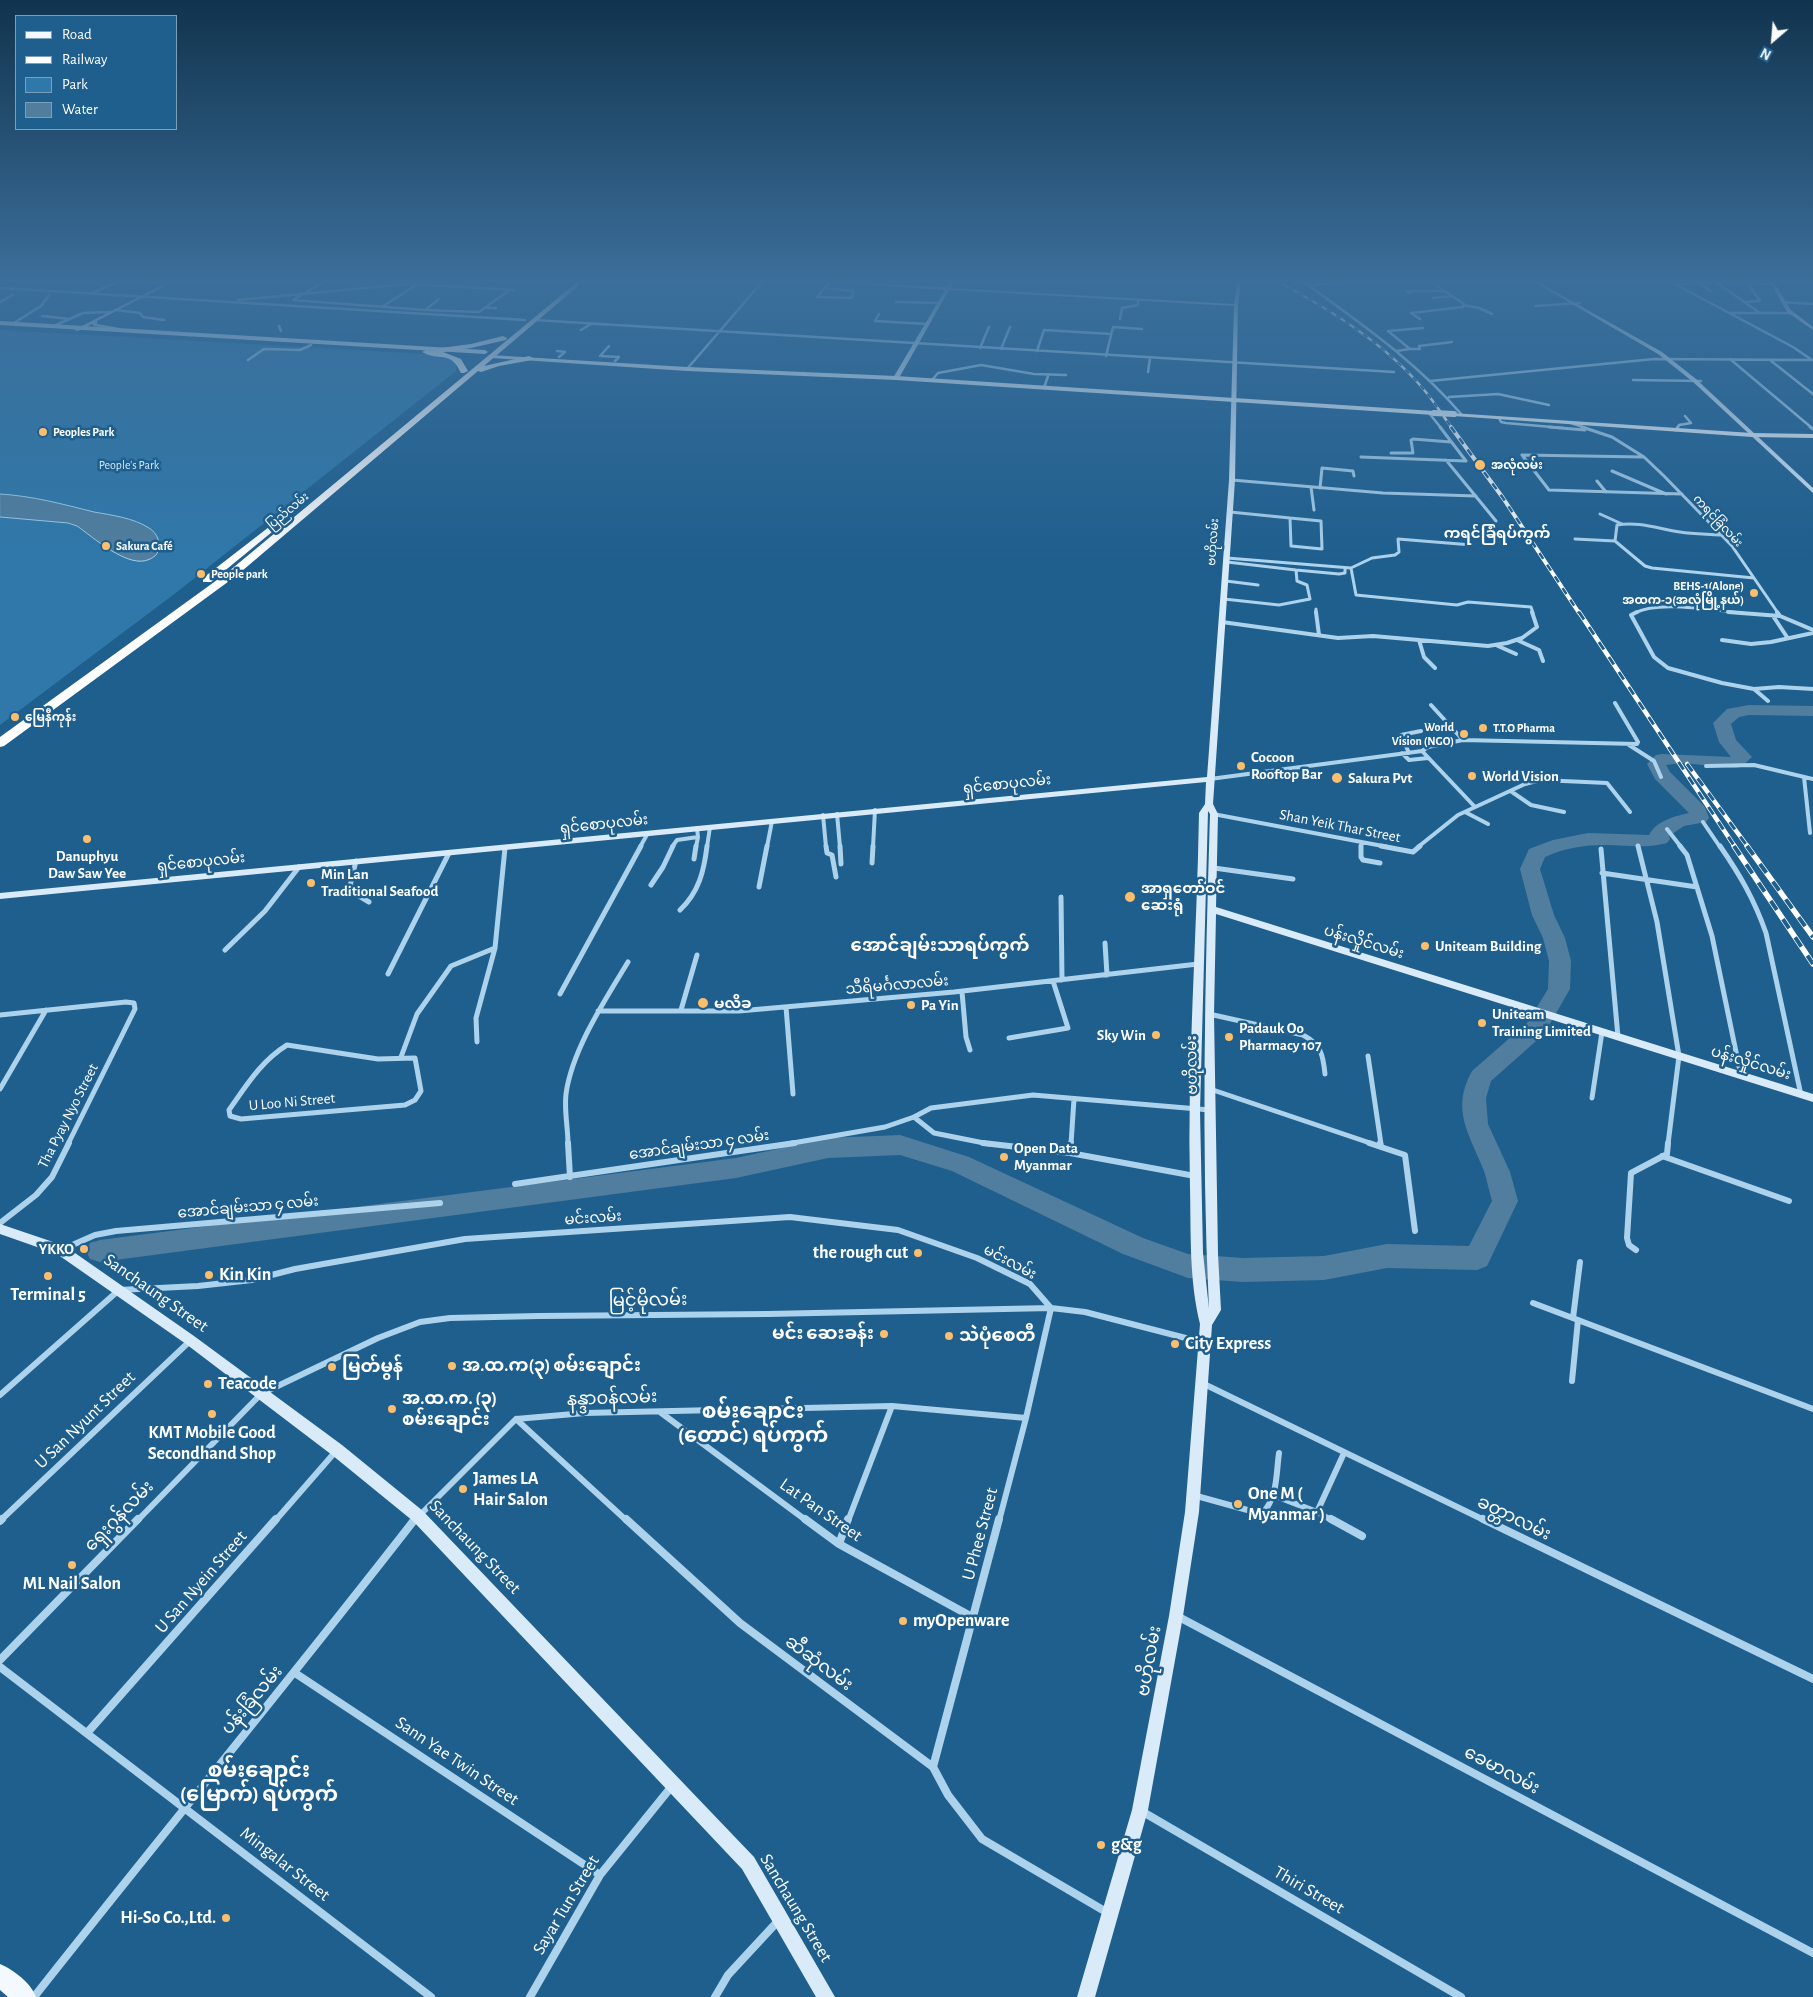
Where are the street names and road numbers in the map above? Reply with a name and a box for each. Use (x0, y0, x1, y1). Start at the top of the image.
street label: ပြည်လမ်း (264, 489, 312, 533)
street label: ကရင်ခြံလမ်း (1690, 492, 1746, 550)
street label: ဗဟိုလမ်း (1204, 518, 1222, 566)
street label: ရှင်စောပုလမ်း (962, 770, 1052, 798)
street label: Shan Yeik Thar Street (1278, 805, 1402, 847)
street label: ရှင်စောပုလမ်း (559, 810, 649, 838)
street label: ရှင်စောပုလမ်း (156, 848, 246, 876)
street label: ပန်းလှိုင်လမ်း (1322, 921, 1406, 963)
street label: သီရိမင်္ဂလာလမ်း (845, 972, 949, 998)
street label: ဗဟိုလမ်း (1182, 1035, 1202, 1095)
street label: ပန်းလှိုင်လမ်း (1709, 1042, 1793, 1084)
street label: Tha Pyay Nyo Street (34, 1061, 102, 1171)
street label: U Loo Ni Street (248, 1089, 336, 1115)
street label: အောင်ချမ်းသာ ၄ လမ်း (628, 1126, 770, 1164)
street label: အောင်ချမ်းသာ ၄ လမ်း (177, 1192, 319, 1222)
street label: မင်းလမ်း (564, 1207, 622, 1229)
street label: မင်းလမ်း (980, 1241, 1040, 1283)
street label: Sanchaung Street (100, 1249, 212, 1337)
street label: မြင့်မိုလမ်း (608, 1289, 688, 1311)
street label: U San Nyunt Street (30, 1367, 140, 1473)
street label: နန္ဒာ၀န်လမ်း (566, 1386, 658, 1410)
street label: Lat Pan Street (775, 1474, 867, 1546)
street label: ရှေးဂွန်လမ်း (80, 1476, 158, 1556)
street label: U Phee Street (957, 1485, 1003, 1583)
street label: ခတ္တာလမ်း (1474, 1491, 1554, 1545)
street label: Sanchaung Street (425, 1495, 525, 1599)
street label: U San Nyein Street (150, 1526, 252, 1638)
street label: ဗဟိုလမ်း (1132, 1624, 1166, 1698)
street label: ဆီဆုံလမ်း (781, 1631, 857, 1695)
street label: ပန်းခြံလမ်း (217, 1661, 287, 1739)
street label: Sann Yae Twin Street (391, 1712, 523, 1810)
street label: ခေမာလမ်း (1461, 1741, 1543, 1799)
street label: Mingalar Street (236, 1822, 334, 1906)
street label: Sanchaung Street (755, 1850, 837, 1966)
street label: Sayar Tun Street (528, 1852, 604, 1958)
street label: Thiri Street (1270, 1861, 1348, 1919)

